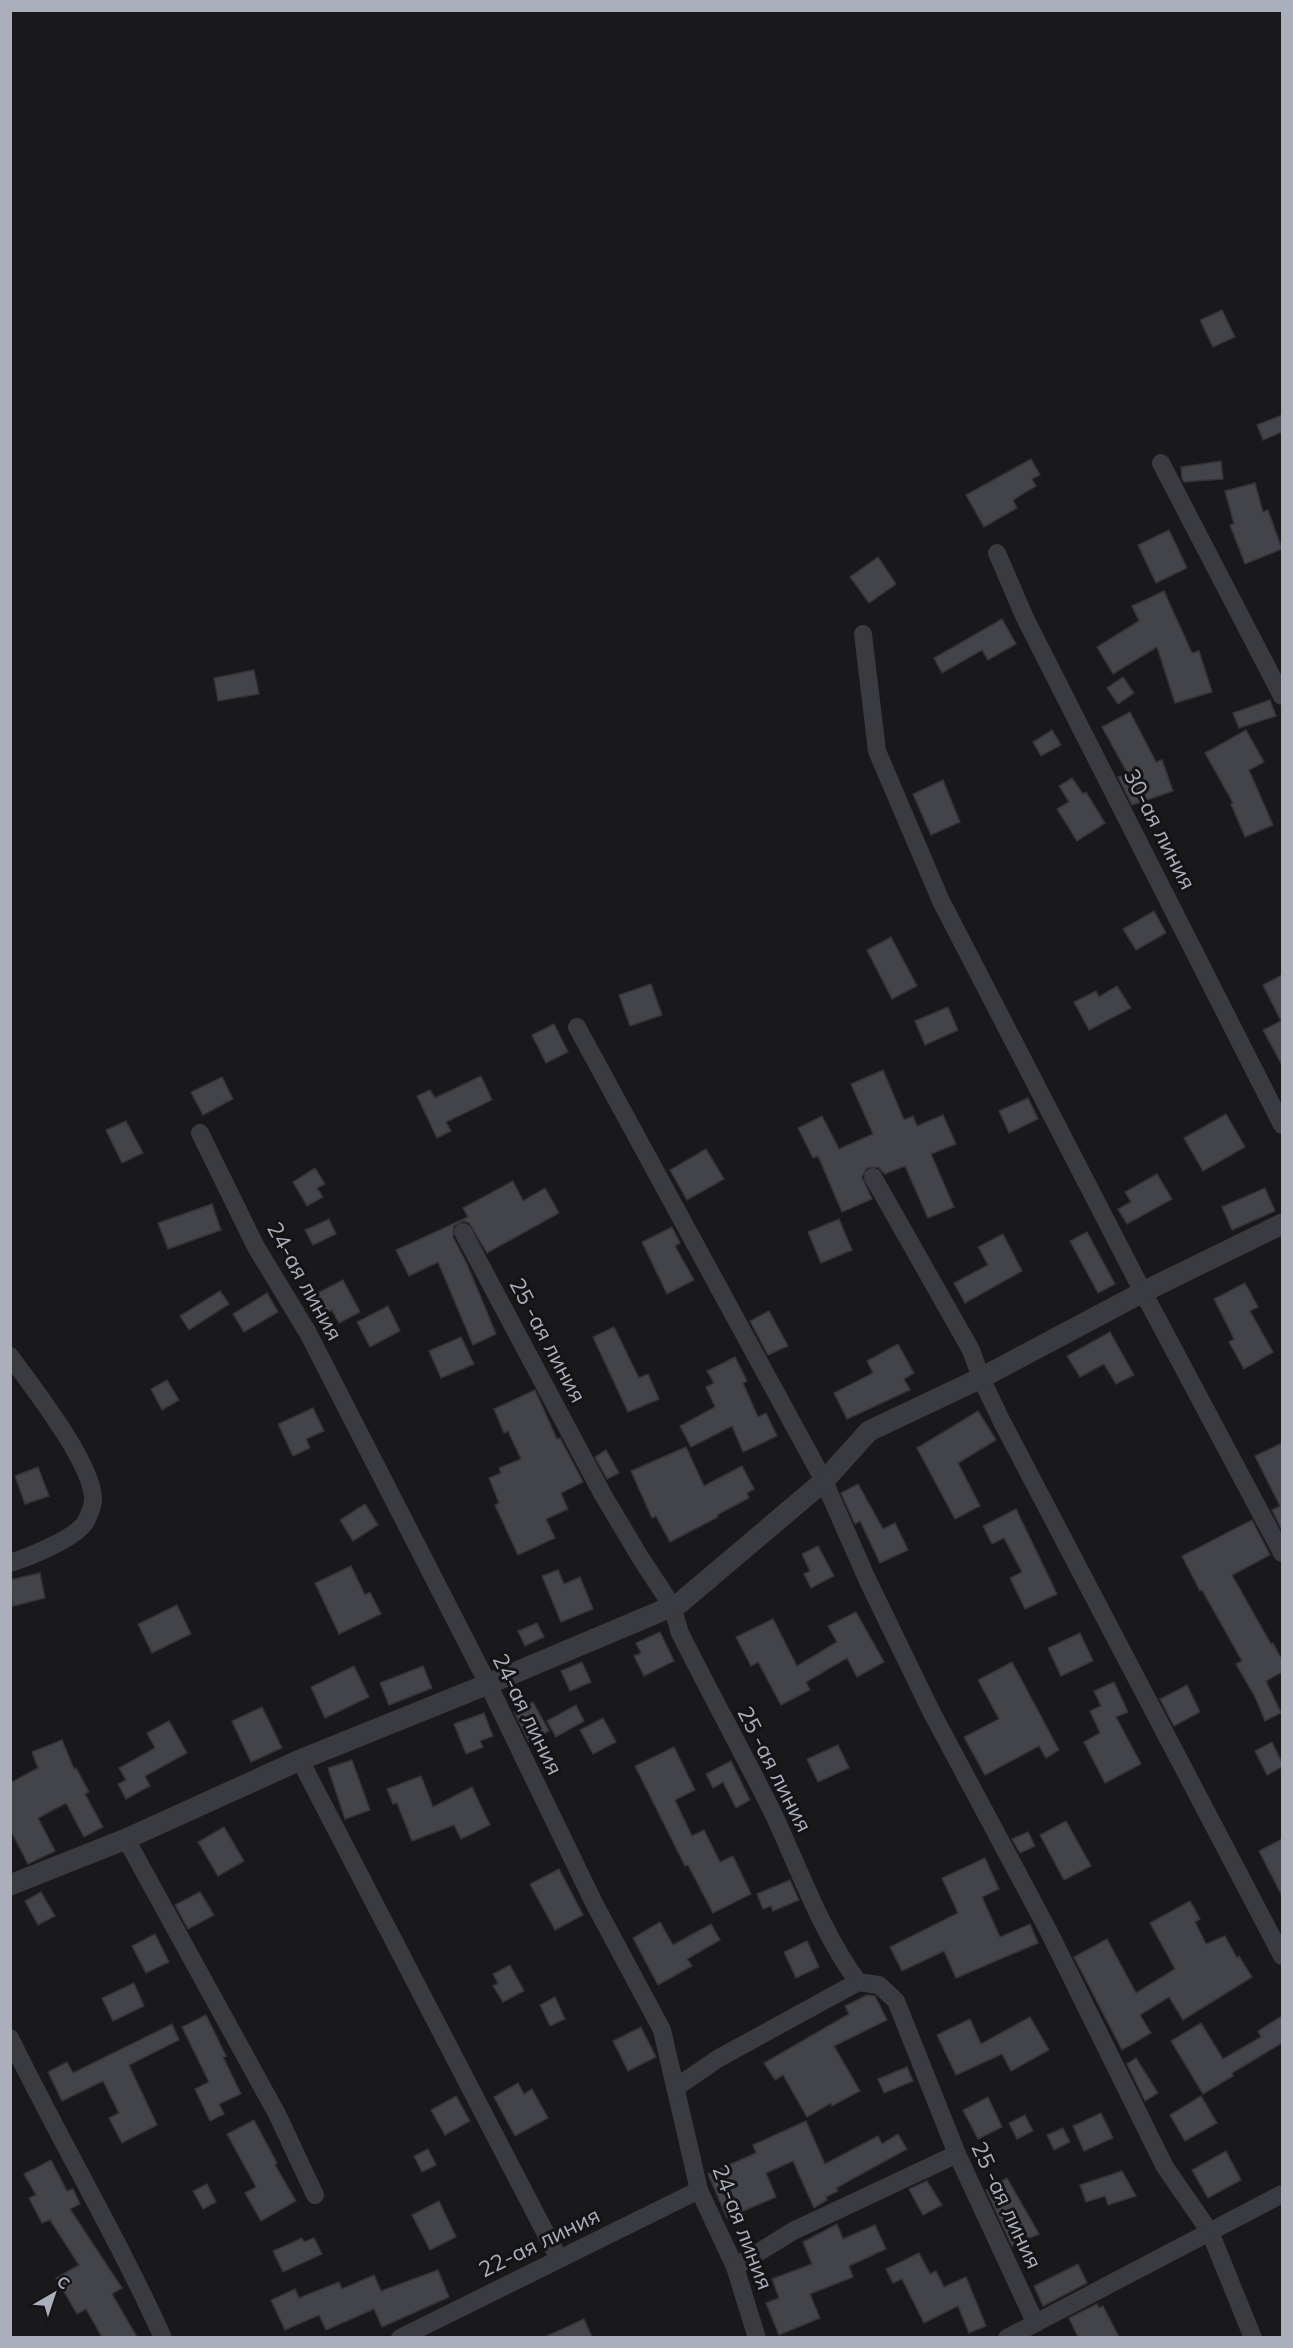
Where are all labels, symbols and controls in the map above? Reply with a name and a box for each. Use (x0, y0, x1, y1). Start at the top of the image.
street label: 30-ая линия (1118, 764, 1202, 894)
street label: 24-ая линия (261, 1217, 349, 1345)
street label: 25 -ая линия (503, 1273, 593, 1407)
street label: 24-ая линия (487, 1649, 569, 1779)
street label: 25 -ая линия (731, 1702, 819, 1836)
street label: 25 -ая линия (965, 2137, 1049, 2273)
street label: 24-ая линия (706, 2161, 780, 2293)
street label: 22-ая линия (474, 2201, 604, 2283)
north arrow (24, 2264, 84, 2324)
text: С (53, 2271, 74, 2294)

